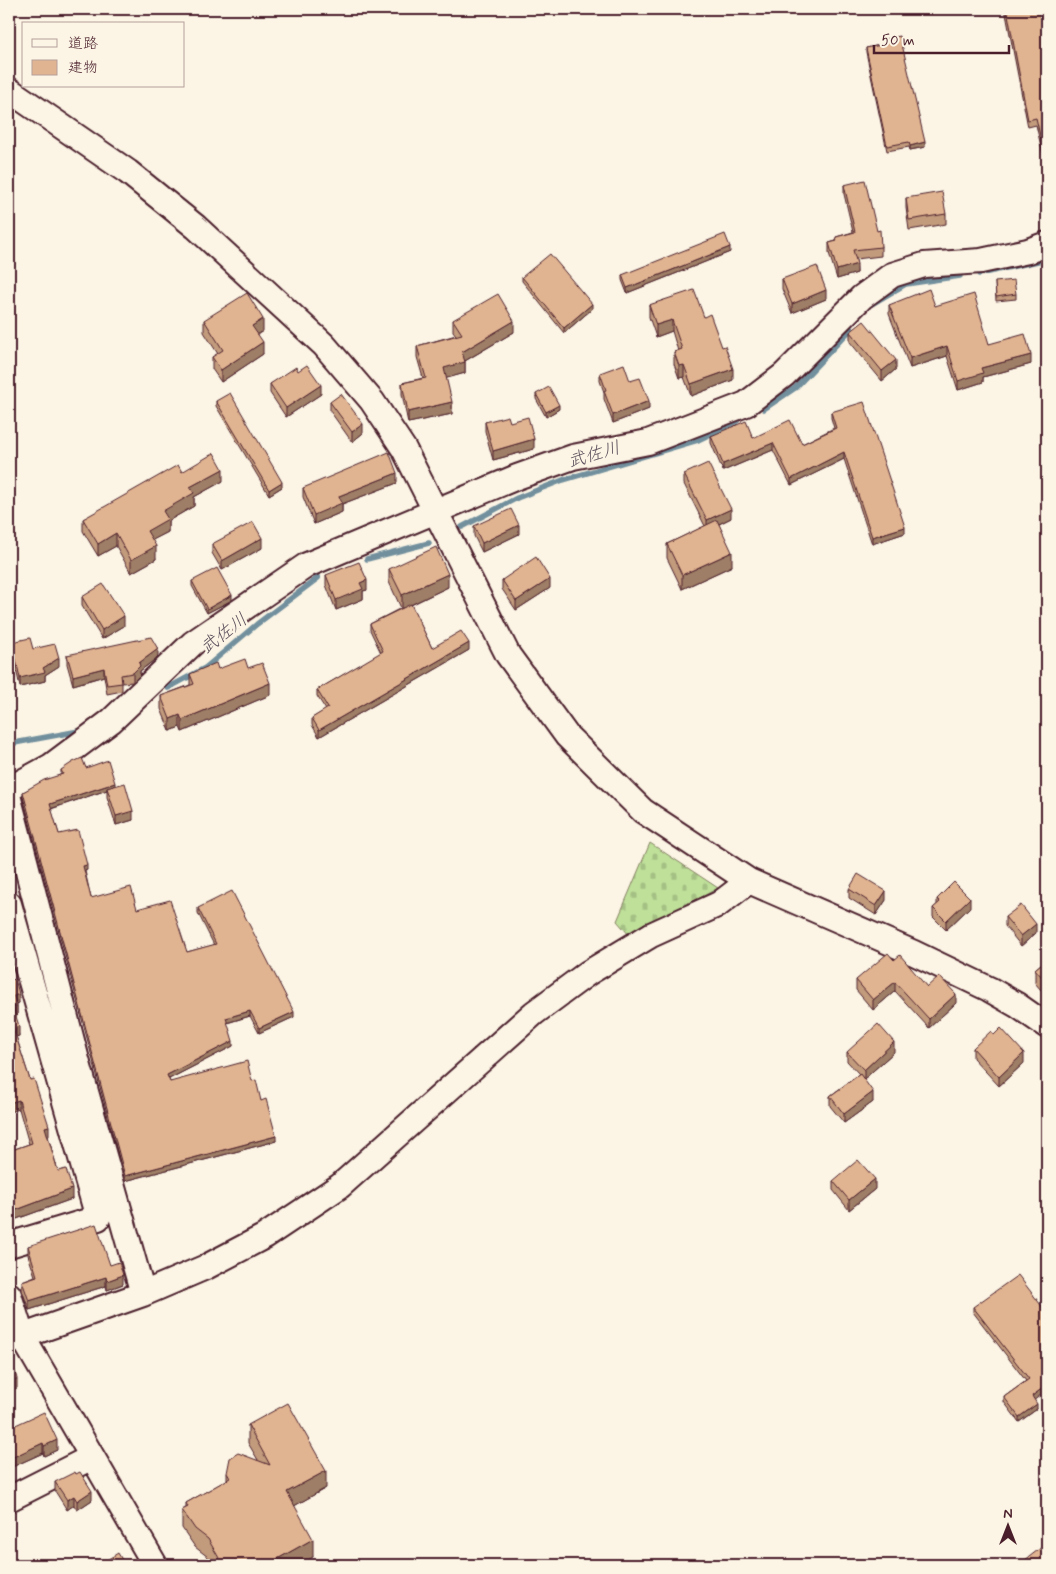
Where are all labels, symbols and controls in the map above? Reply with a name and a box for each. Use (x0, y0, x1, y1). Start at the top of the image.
legend (22, 22, 185, 88)
scale bar (874, 22, 1008, 54)
text: 50 m (881, 31, 915, 51)
text: 道路 (68, 34, 98, 54)
text: 建物 (68, 58, 98, 78)
water label: 武佐川 (565, 436, 623, 474)
water label: 武佐川 (195, 608, 253, 660)
north arrow (984, 1502, 1034, 1552)
text: N (1003, 1505, 1013, 1523)

